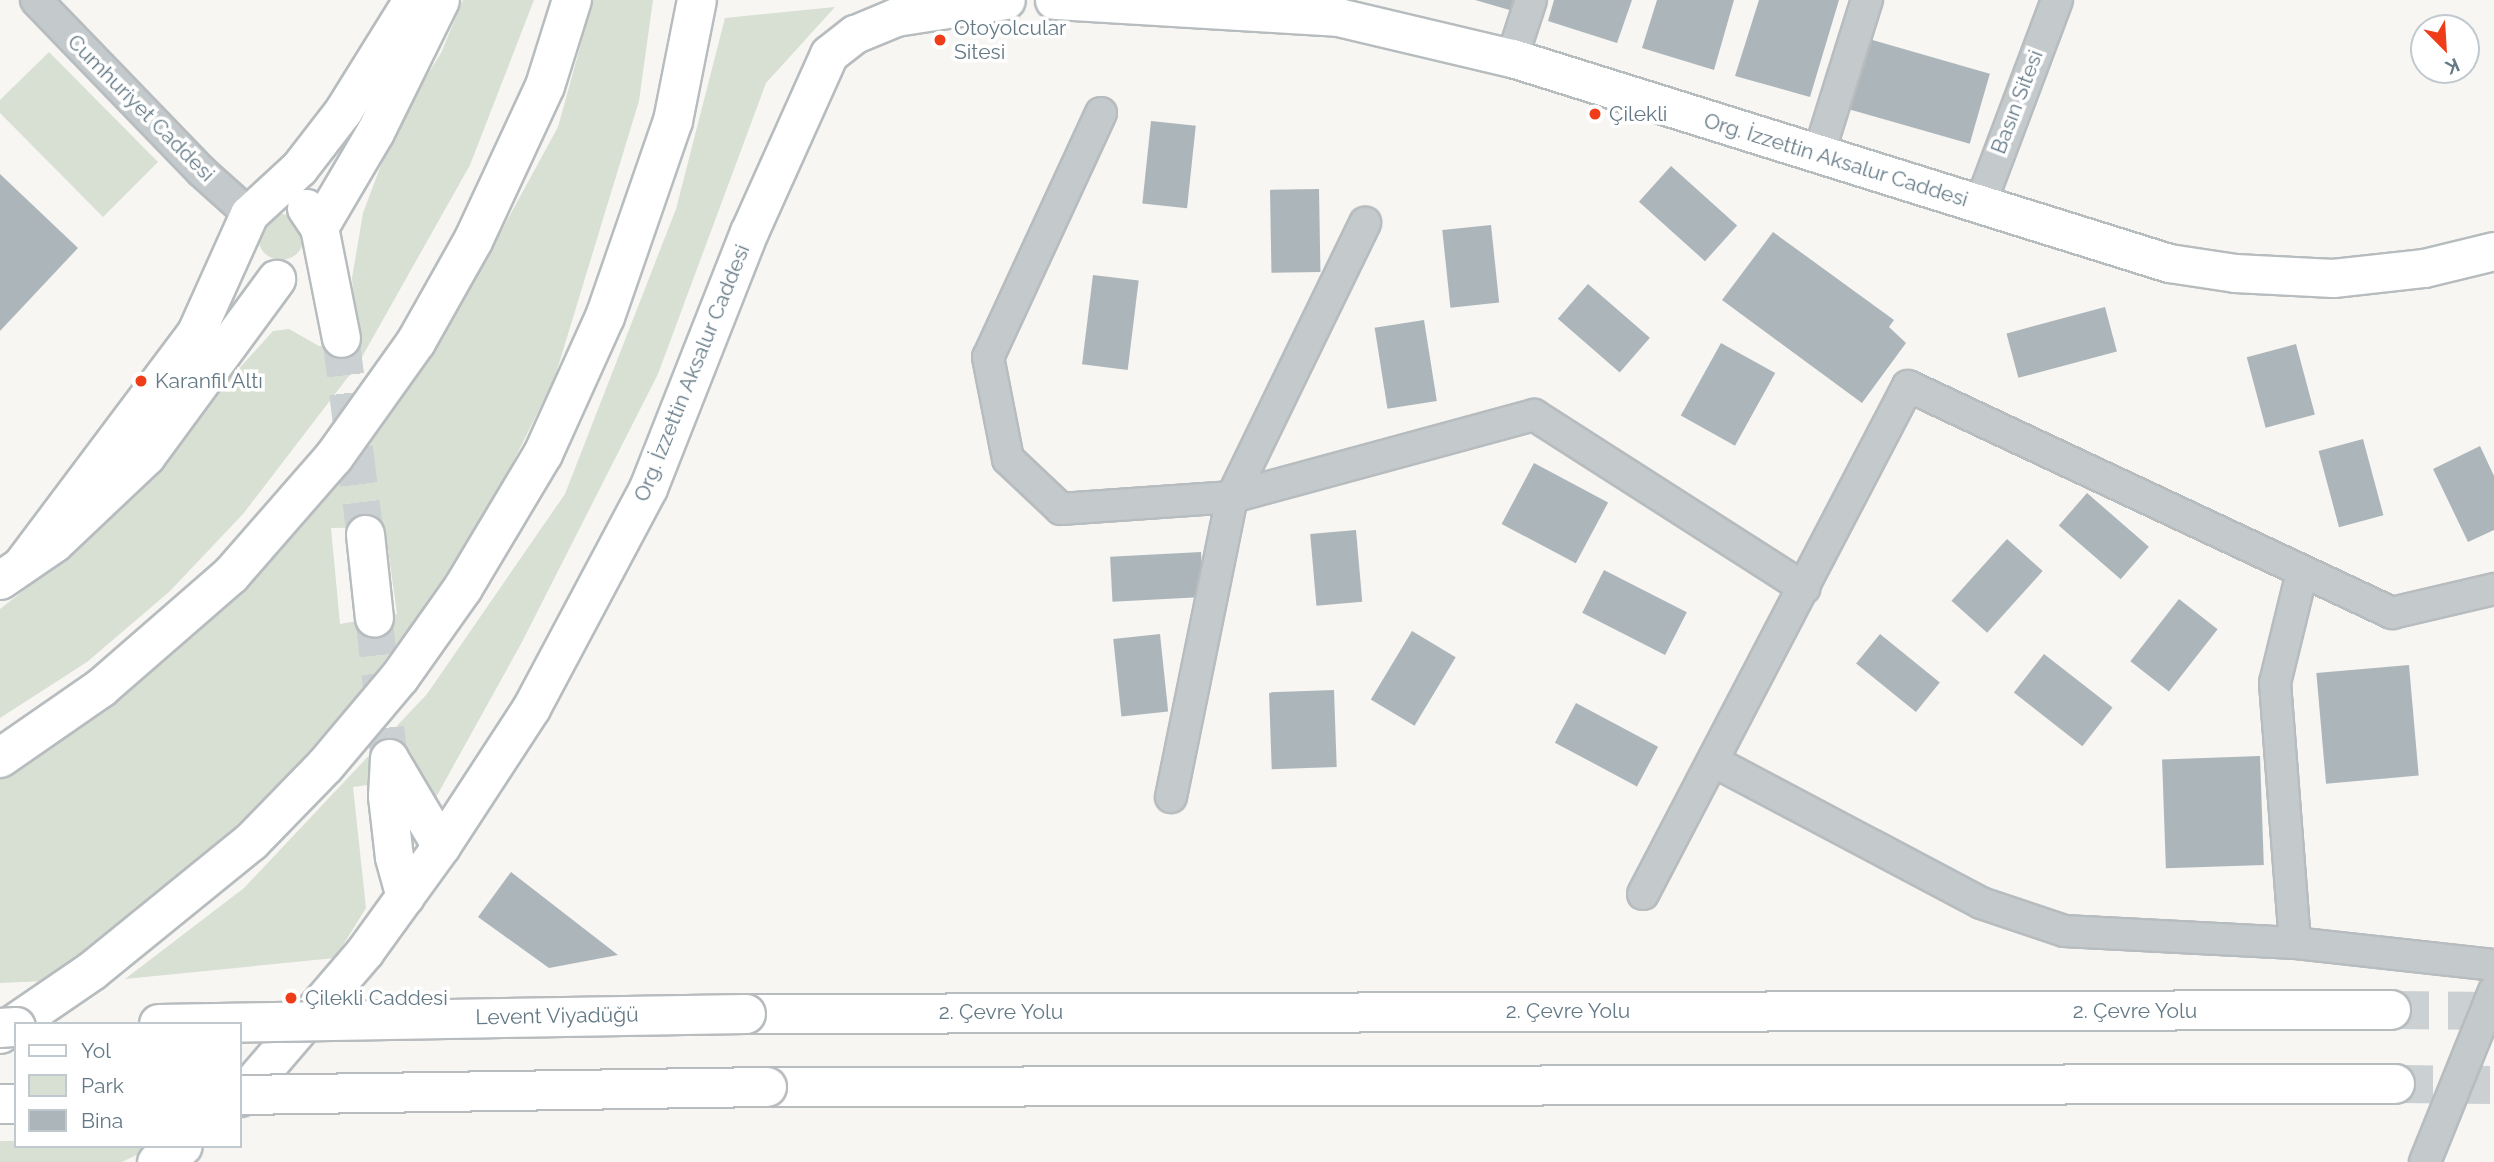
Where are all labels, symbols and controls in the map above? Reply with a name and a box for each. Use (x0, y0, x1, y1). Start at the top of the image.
north arrow (2410, 14, 2480, 84)
place label: Otoyolcular Sitesi (954, 15, 1066, 65)
street label: Cumhuriyet Caddesi (62, 29, 220, 187)
marker: Otoyolcular Sitesi (932, 32, 948, 48)
street label: Basın Sitesi (1986, 47, 2048, 157)
text: K (2442, 54, 2463, 79)
place label: Çilekli (1609, 101, 1667, 127)
marker: Çilekli (1587, 106, 1603, 122)
street label: Org. İzzettin Aksalur Caddesi (1700, 108, 1972, 212)
street label: Org. İzzettin Aksalur Caddesi (629, 240, 755, 506)
place label: Karanfil Altı (155, 368, 264, 394)
marker: Karanfil Altı (133, 373, 149, 389)
place label: Çilekli Caddesi (305, 985, 448, 1011)
marker: Çilekli Caddesi (283, 990, 299, 1006)
street label: 2. Çevre Yolu (1505, 998, 1631, 1024)
street label: 2. Çevre Yolu (2072, 998, 2198, 1024)
street label: 2. Çevre Yolu (938, 999, 1064, 1025)
street label: Levent Viyadüğü (475, 1002, 639, 1030)
legend (14, 1022, 242, 1148)
text: Yol (81, 1038, 111, 1063)
text: Park (81, 1073, 124, 1098)
text: Bina (81, 1108, 123, 1133)

